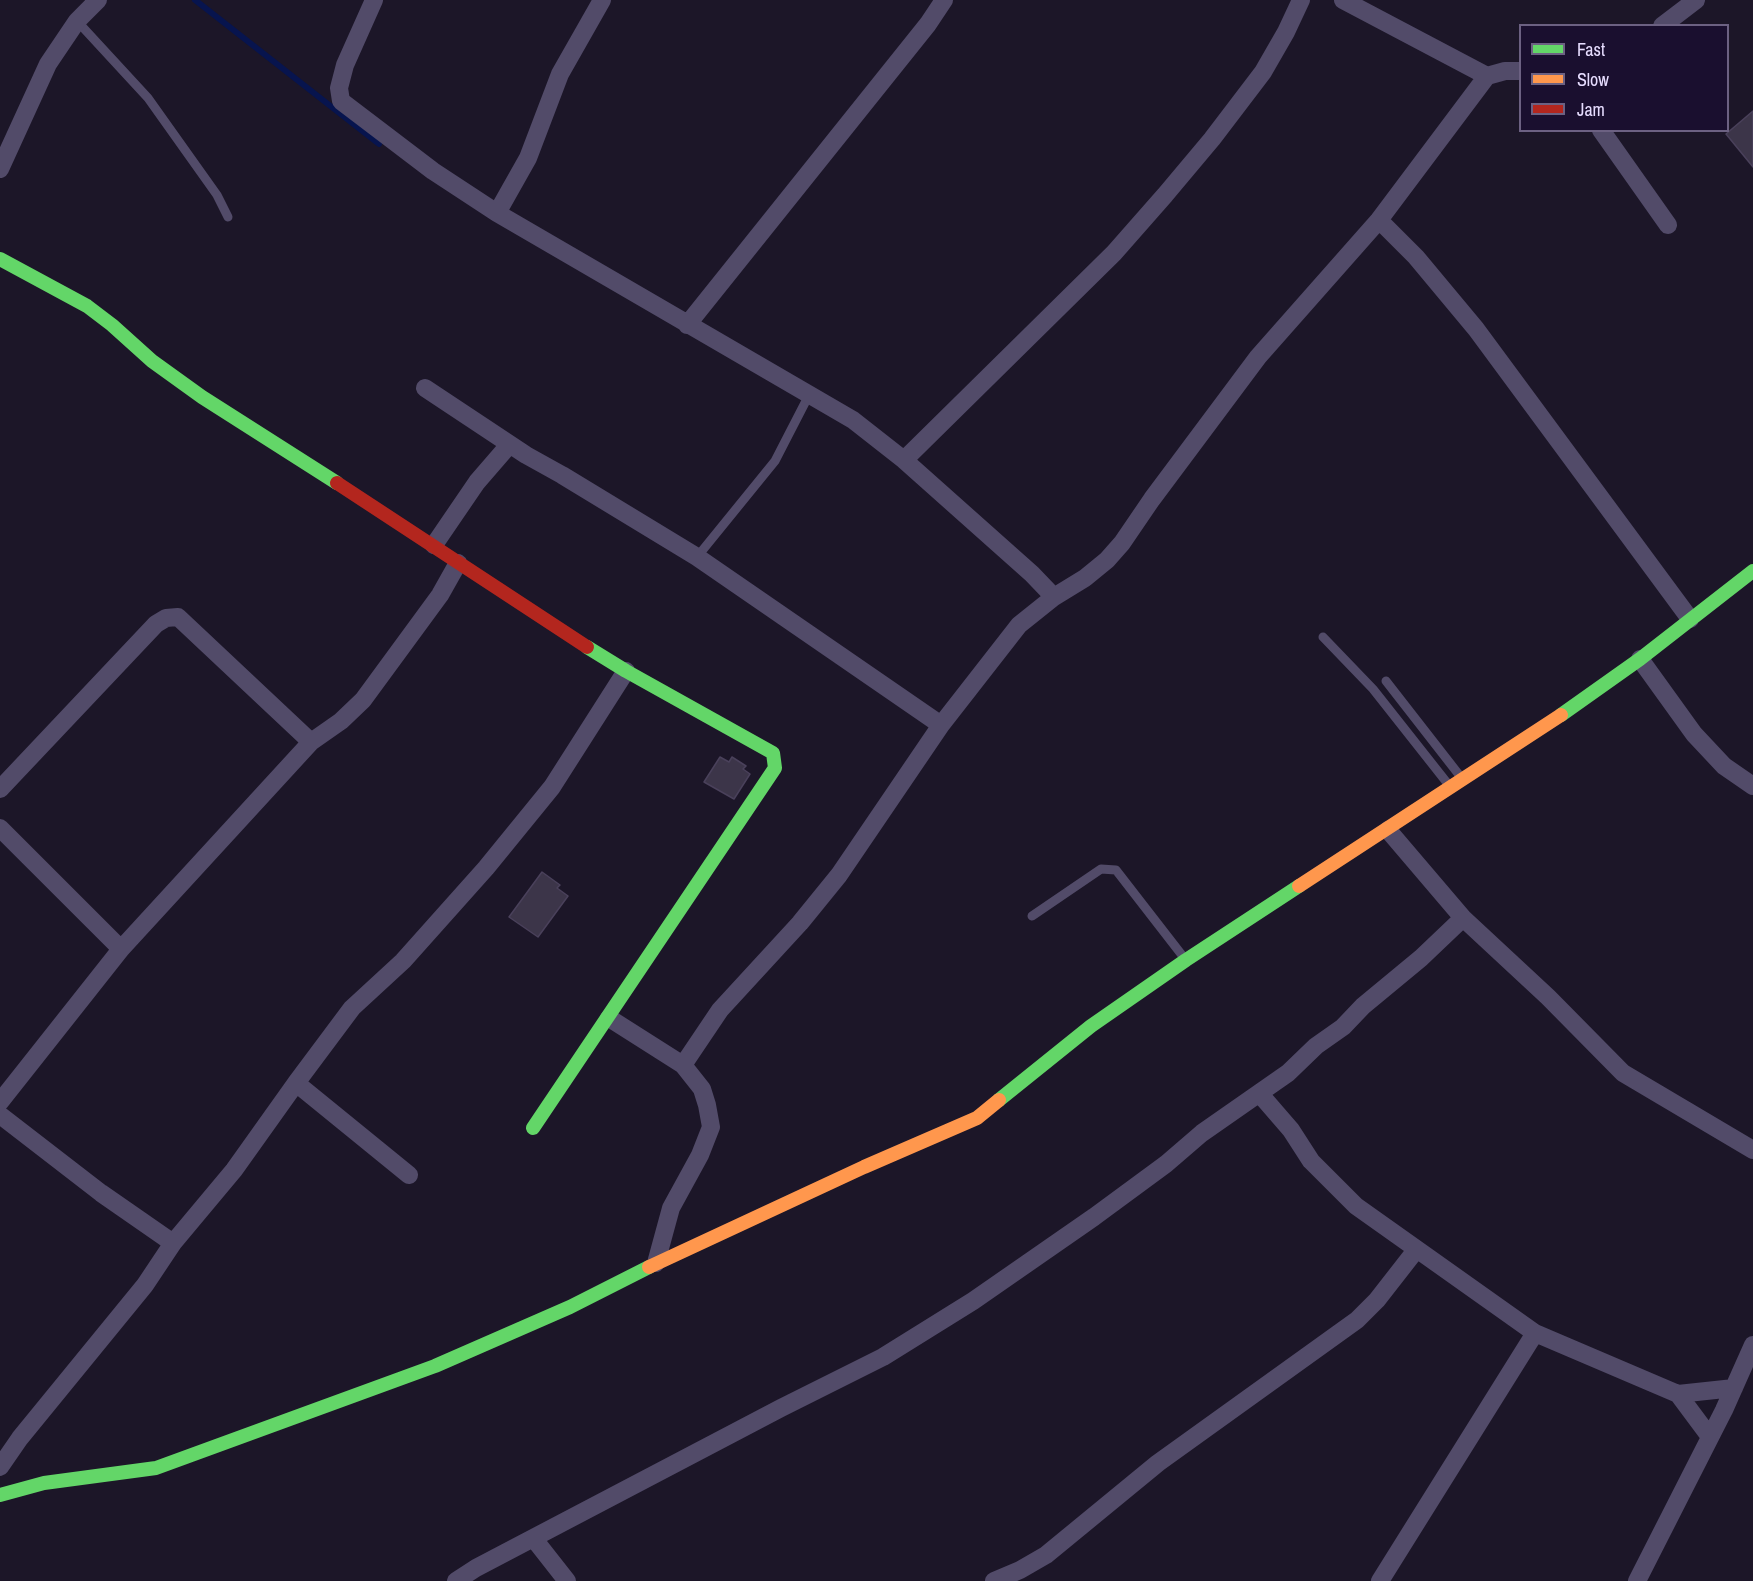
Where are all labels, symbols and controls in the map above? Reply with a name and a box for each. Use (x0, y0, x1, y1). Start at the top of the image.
legend (1519, 24, 1729, 132)
text: Fast (1577, 37, 1605, 62)
text: Slow (1577, 67, 1609, 92)
text: Jam (1577, 97, 1605, 122)

